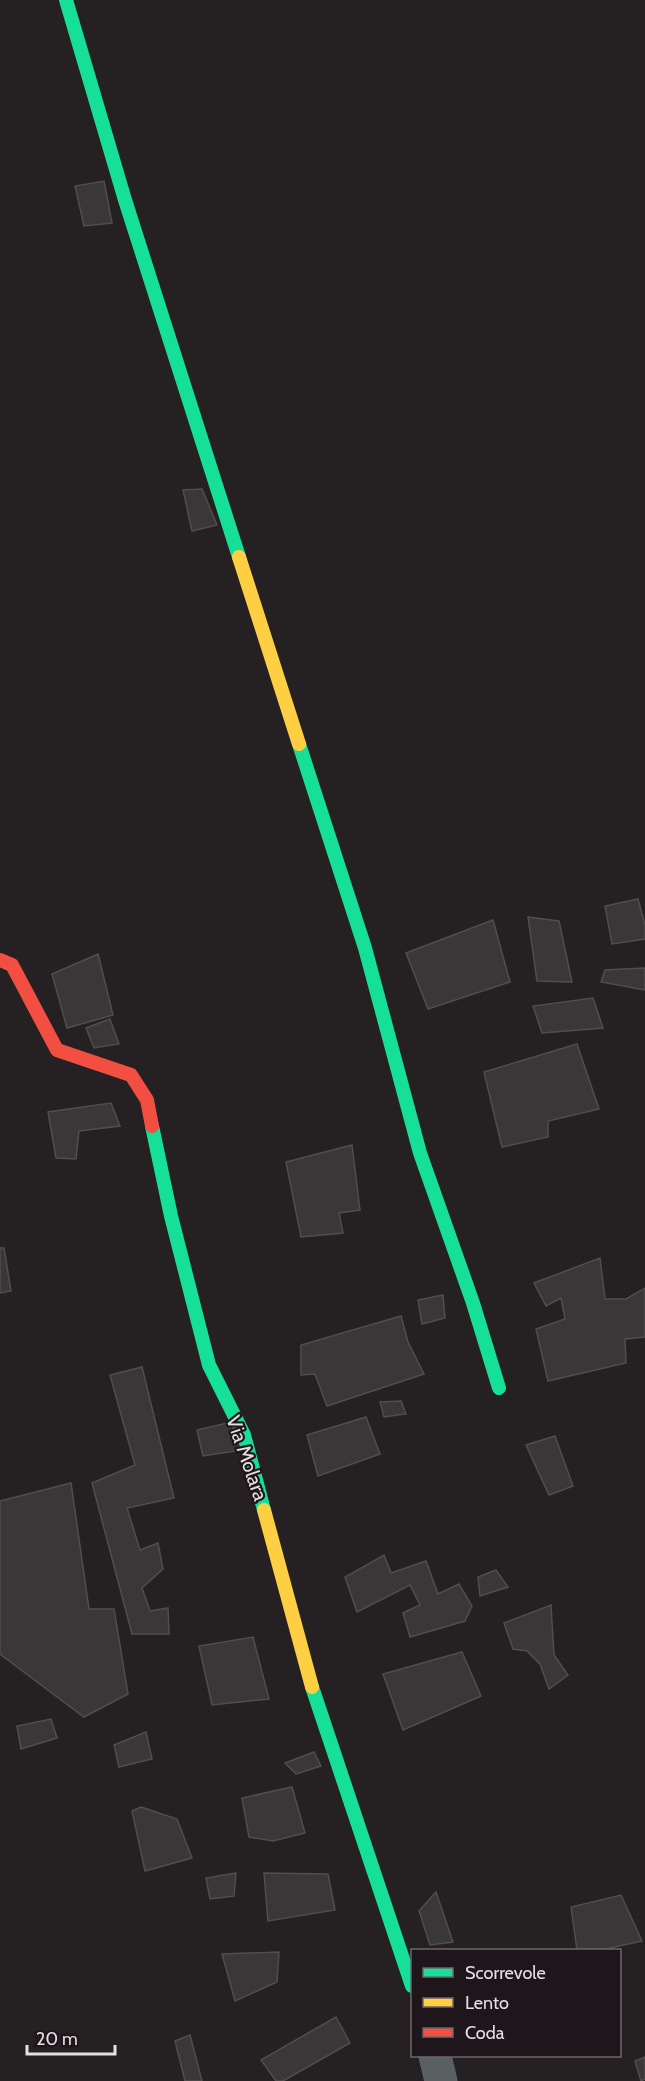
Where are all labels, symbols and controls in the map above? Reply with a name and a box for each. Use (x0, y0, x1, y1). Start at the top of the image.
street label: Via Molara (221, 1412, 273, 1504)
legend (411, 1949, 621, 2057)
text: Scorrevole (465, 1962, 546, 1984)
text: Lento (465, 1992, 509, 2014)
scale bar (27, 2018, 116, 2056)
text: Coda (465, 2022, 505, 2044)
text: 20 m (36, 2028, 78, 2050)

